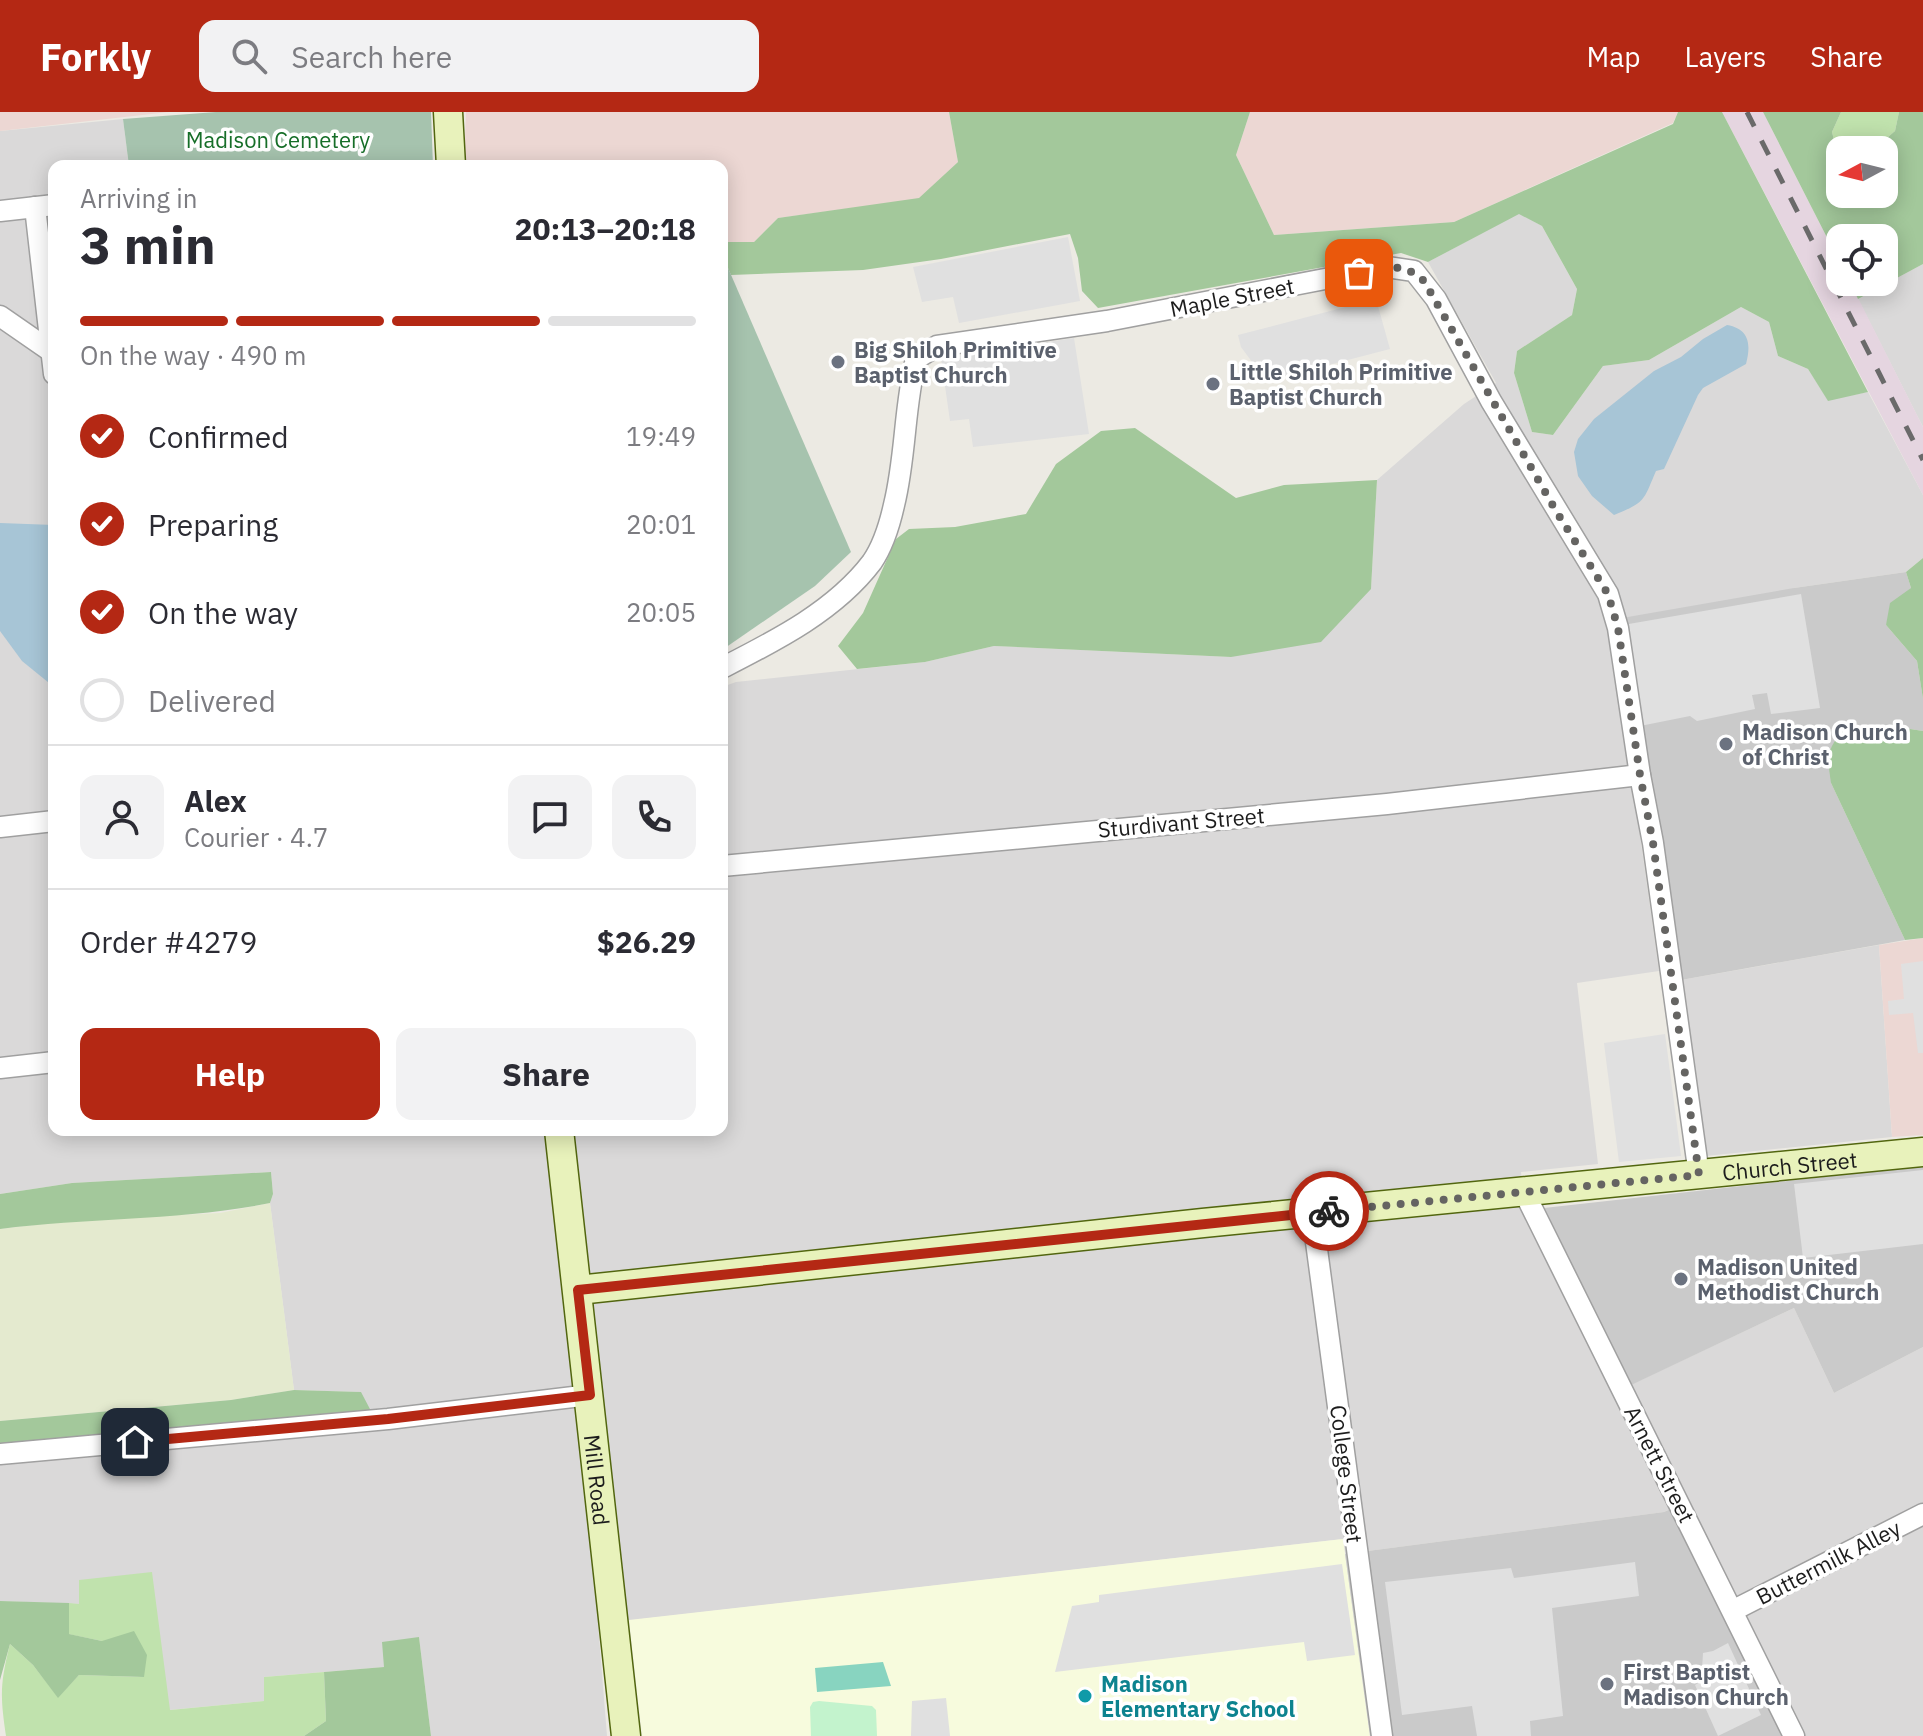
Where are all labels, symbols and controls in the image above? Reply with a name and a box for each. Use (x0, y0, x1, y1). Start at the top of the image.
search box (199, 20, 759, 92)
text: Forkly (40, 32, 151, 81)
icon: search (227, 34, 271, 78)
text: Search here (291, 37, 452, 76)
text: Map (1586, 38, 1640, 75)
text: Layers (1684, 38, 1766, 75)
text: Share (1810, 38, 1883, 75)
park label: Madison Cemetery (186, 125, 370, 154)
north arrow (1826, 136, 1898, 208)
map controls (1826, 136, 1898, 296)
text: Arriving in (80, 181, 197, 215)
text: 20:13–20:18 (515, 209, 696, 248)
text: 3 min (80, 211, 216, 278)
button: locate (1826, 224, 1898, 296)
pin (1325, 239, 1393, 307)
icon: bag (1337, 251, 1381, 295)
street label: Maple Street (1167, 271, 1297, 323)
place label: Big Shiloh Primitive Baptist Church (854, 335, 1057, 389)
text: On the way · 490 m (80, 338, 306, 372)
marker: Big Shiloh Primitive Baptist Church (829, 353, 847, 371)
place label: Little Shiloh Primitive Baptist Church (1229, 357, 1453, 411)
marker: Little Shiloh Primitive Baptist Church (1204, 375, 1222, 393)
icon: check (80, 414, 124, 458)
text: Confirmed (148, 417, 289, 456)
text: 19:49 (626, 419, 696, 453)
icon: check (80, 502, 124, 546)
text: Preparing (148, 505, 278, 544)
text: 20:01 (626, 507, 696, 541)
icon: check (80, 590, 124, 634)
text: On the way (148, 593, 298, 632)
text: 20:05 (626, 595, 696, 629)
text: Delivered (148, 681, 276, 720)
place label: Madison Church of Christ (1742, 717, 1908, 771)
marker: Madison Church of Christ (1717, 735, 1735, 753)
button: person (80, 775, 164, 859)
button: chat (508, 775, 592, 859)
button: phone (612, 775, 696, 859)
text: Alex (184, 781, 247, 820)
street label: Sturdivant Street (1096, 800, 1266, 844)
text: Courier · 4.7 (184, 820, 328, 854)
text: Order #4279 (80, 922, 257, 961)
text: $26.29 (597, 922, 696, 961)
button: Help (80, 1028, 380, 1120)
button: Share (396, 1028, 696, 1120)
street label: Church Street (1721, 1144, 1859, 1186)
courier (1289, 1171, 1369, 1251)
icon: bike (1307, 1189, 1351, 1233)
place label: Madison United Methodist Church (1697, 1252, 1879, 1306)
marker: Madison United Methodist Church (1672, 1270, 1690, 1288)
street label: Arnett Street (1618, 1401, 1702, 1527)
street label: College Street (1324, 1403, 1370, 1545)
pin (101, 1408, 169, 1476)
icon: home (113, 1420, 157, 1464)
street label: Mill Road (578, 1433, 617, 1527)
street label: Buttermilk Alley (1751, 1513, 1905, 1611)
place label: First Baptist Madison Church (1623, 1657, 1789, 1711)
place label: Madison Elementary School (1101, 1669, 1295, 1723)
marker: First Baptist Madison Church (1598, 1675, 1616, 1693)
marker: Madison Elementary School (1076, 1687, 1094, 1705)

